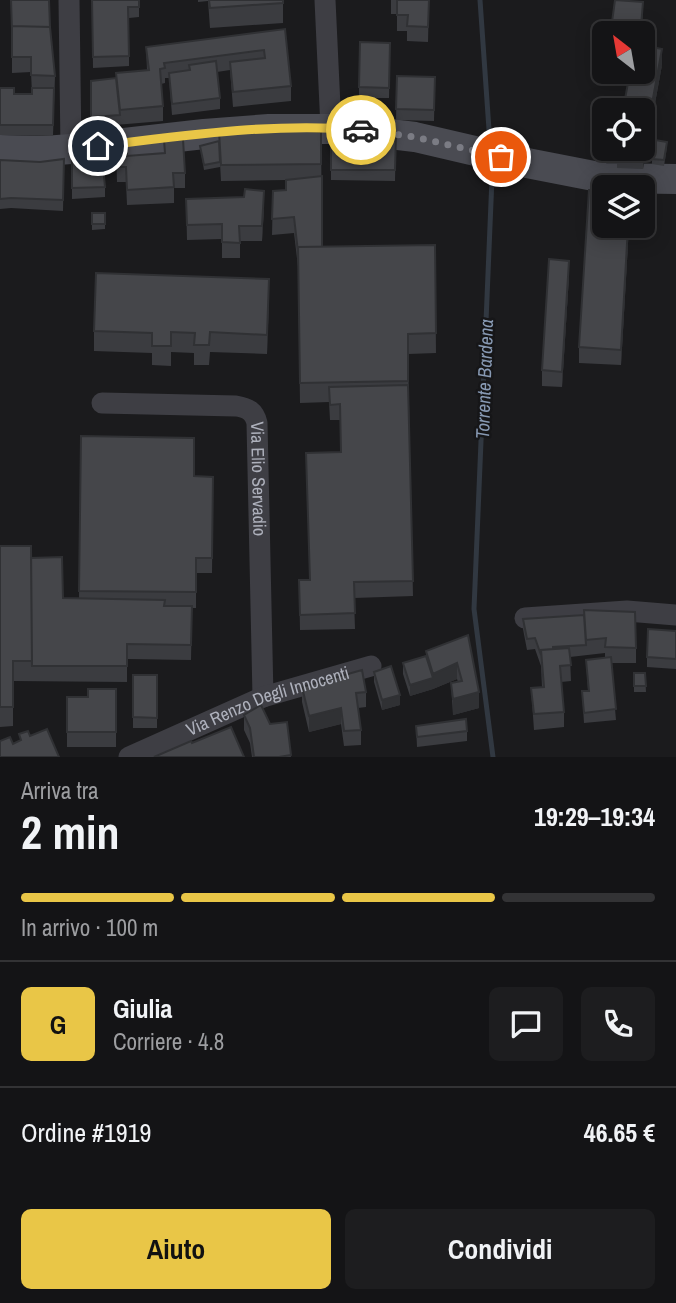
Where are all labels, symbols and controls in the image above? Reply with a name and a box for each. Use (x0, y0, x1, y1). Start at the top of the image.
north arrow (592, 21, 654, 84)
map controls (592, 21, 655, 238)
courier (326, 95, 396, 165)
button: locate (592, 98, 655, 161)
icon: car (342, 111, 380, 149)
pin (68, 116, 128, 176)
icon: home (79, 127, 117, 165)
pin (471, 127, 531, 187)
icon: bag (482, 138, 520, 176)
button: layers (592, 175, 655, 238)
water label: Torrente Bardena (469, 318, 499, 439)
street label: Via Elio Servadio (245, 421, 272, 536)
street label: Via Renzo Degli Innocenti (182, 660, 352, 742)
text: Arriva tra (21, 775, 99, 806)
text: 19:29–19:34 (534, 799, 655, 834)
text: 2 min (21, 801, 120, 863)
text: In arrivo · 100 m (21, 912, 158, 943)
button: chat (489, 987, 563, 1061)
button: phone (581, 987, 655, 1061)
text: Giulia (113, 991, 172, 1026)
text: G (50, 1007, 66, 1042)
text: Corriere · 4.8 (113, 1026, 224, 1057)
text: Ordine #1919 (21, 1115, 151, 1150)
text: 46.65 € (584, 1115, 655, 1150)
button: Aiuto (21, 1209, 331, 1289)
button: Condividi (345, 1209, 655, 1289)

